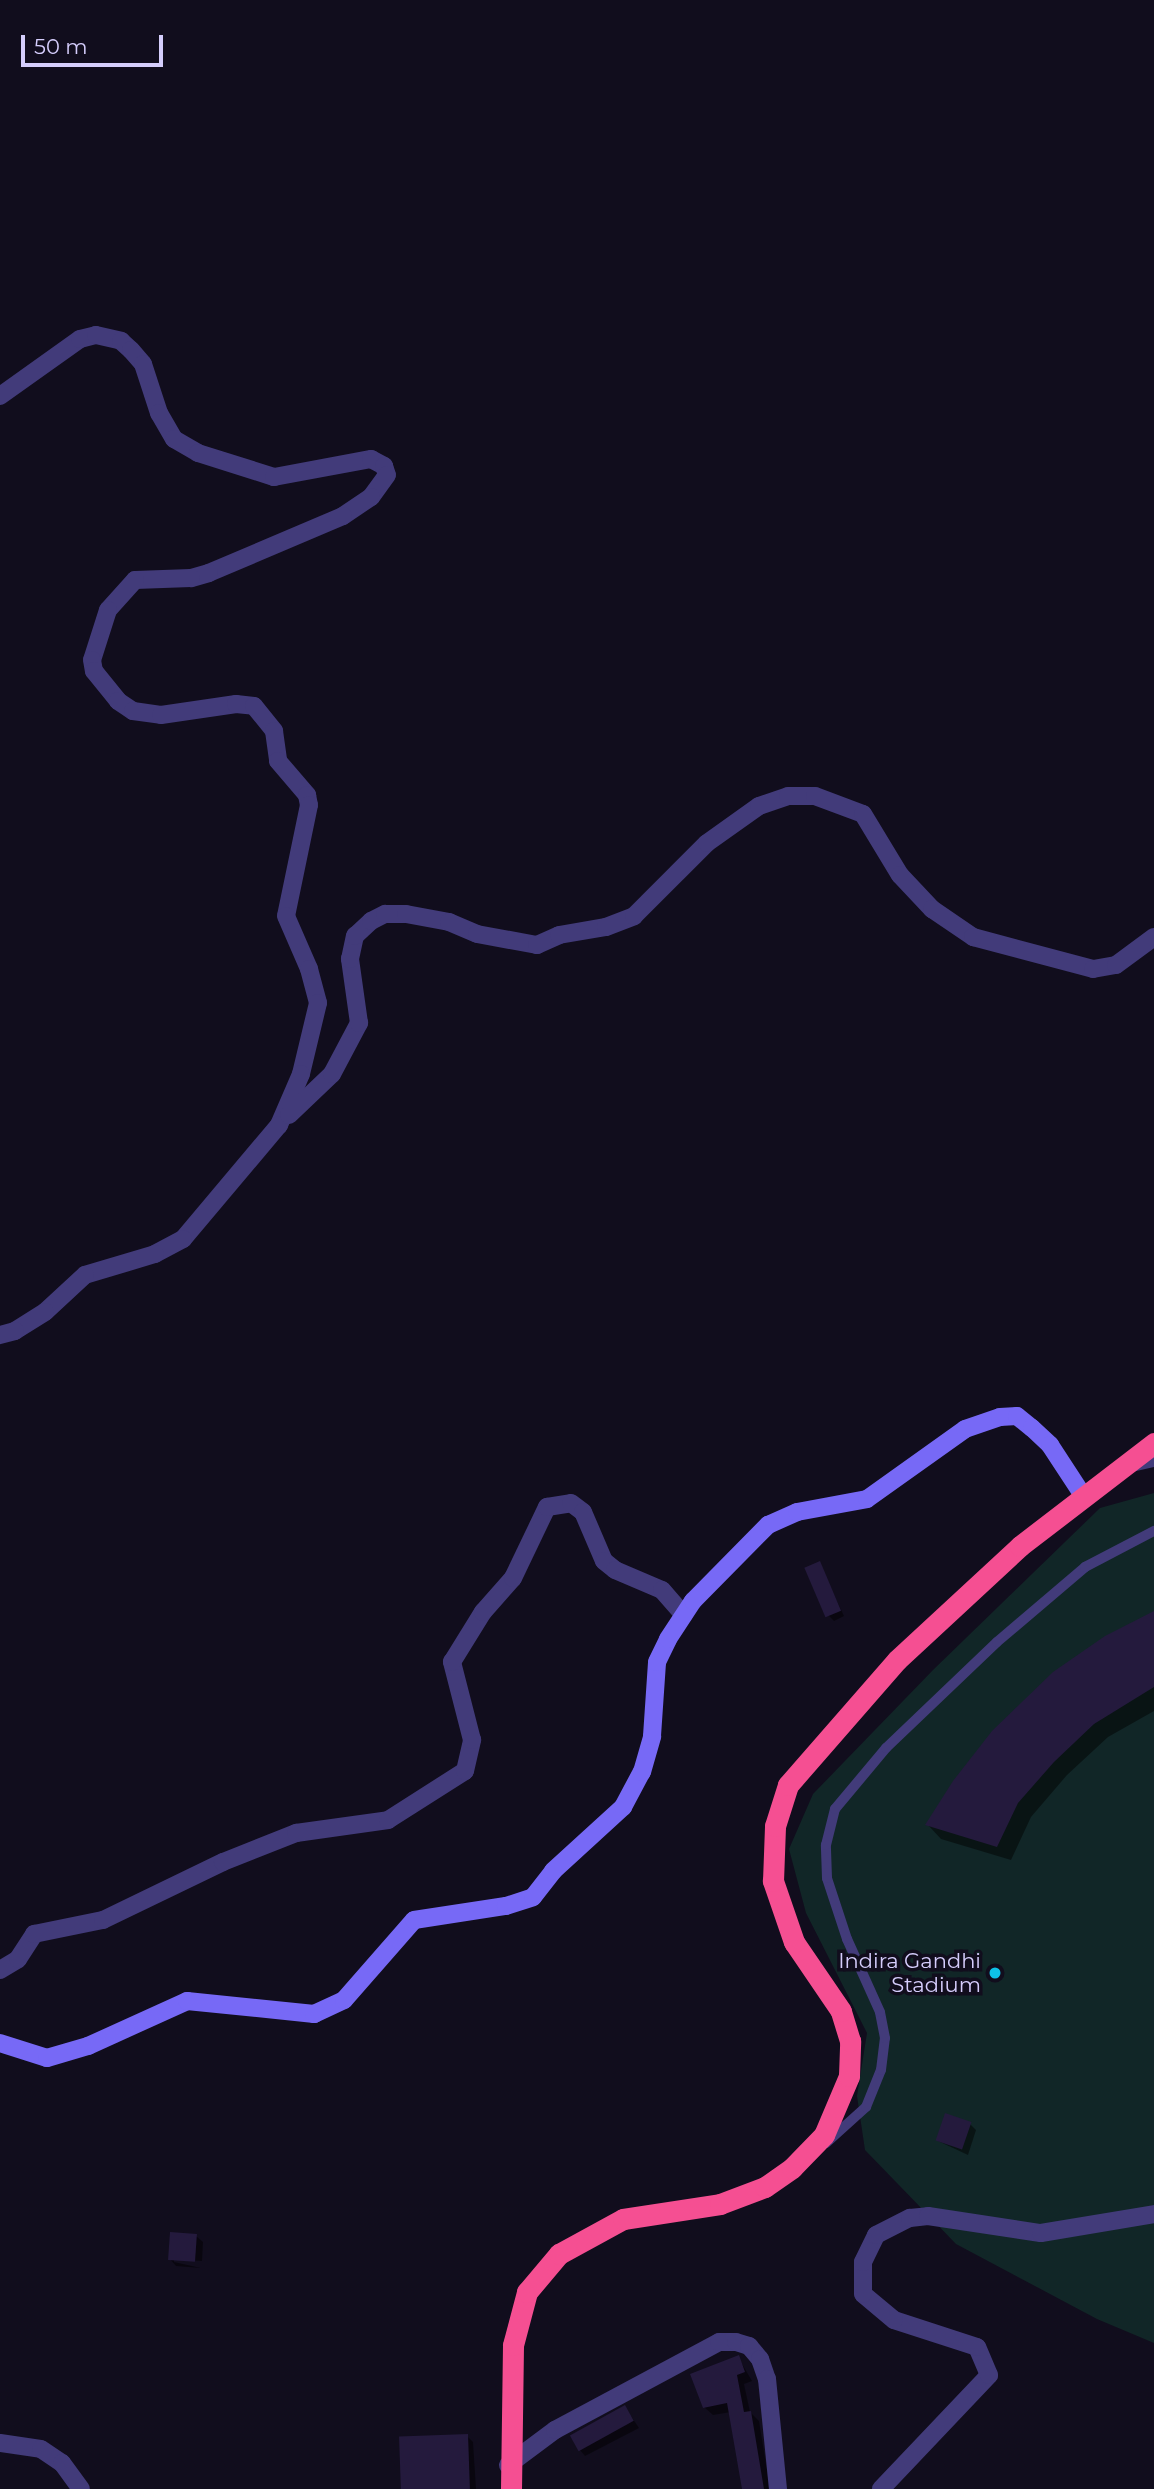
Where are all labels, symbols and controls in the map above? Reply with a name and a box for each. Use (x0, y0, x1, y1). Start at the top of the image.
scale bar (24, 21, 166, 65)
text: 50 m (34, 34, 88, 59)
place label: Indira Gandhi Stadium (838, 1948, 981, 1998)
marker: Indira Gandhi Stadium (987, 1965, 1003, 1981)

